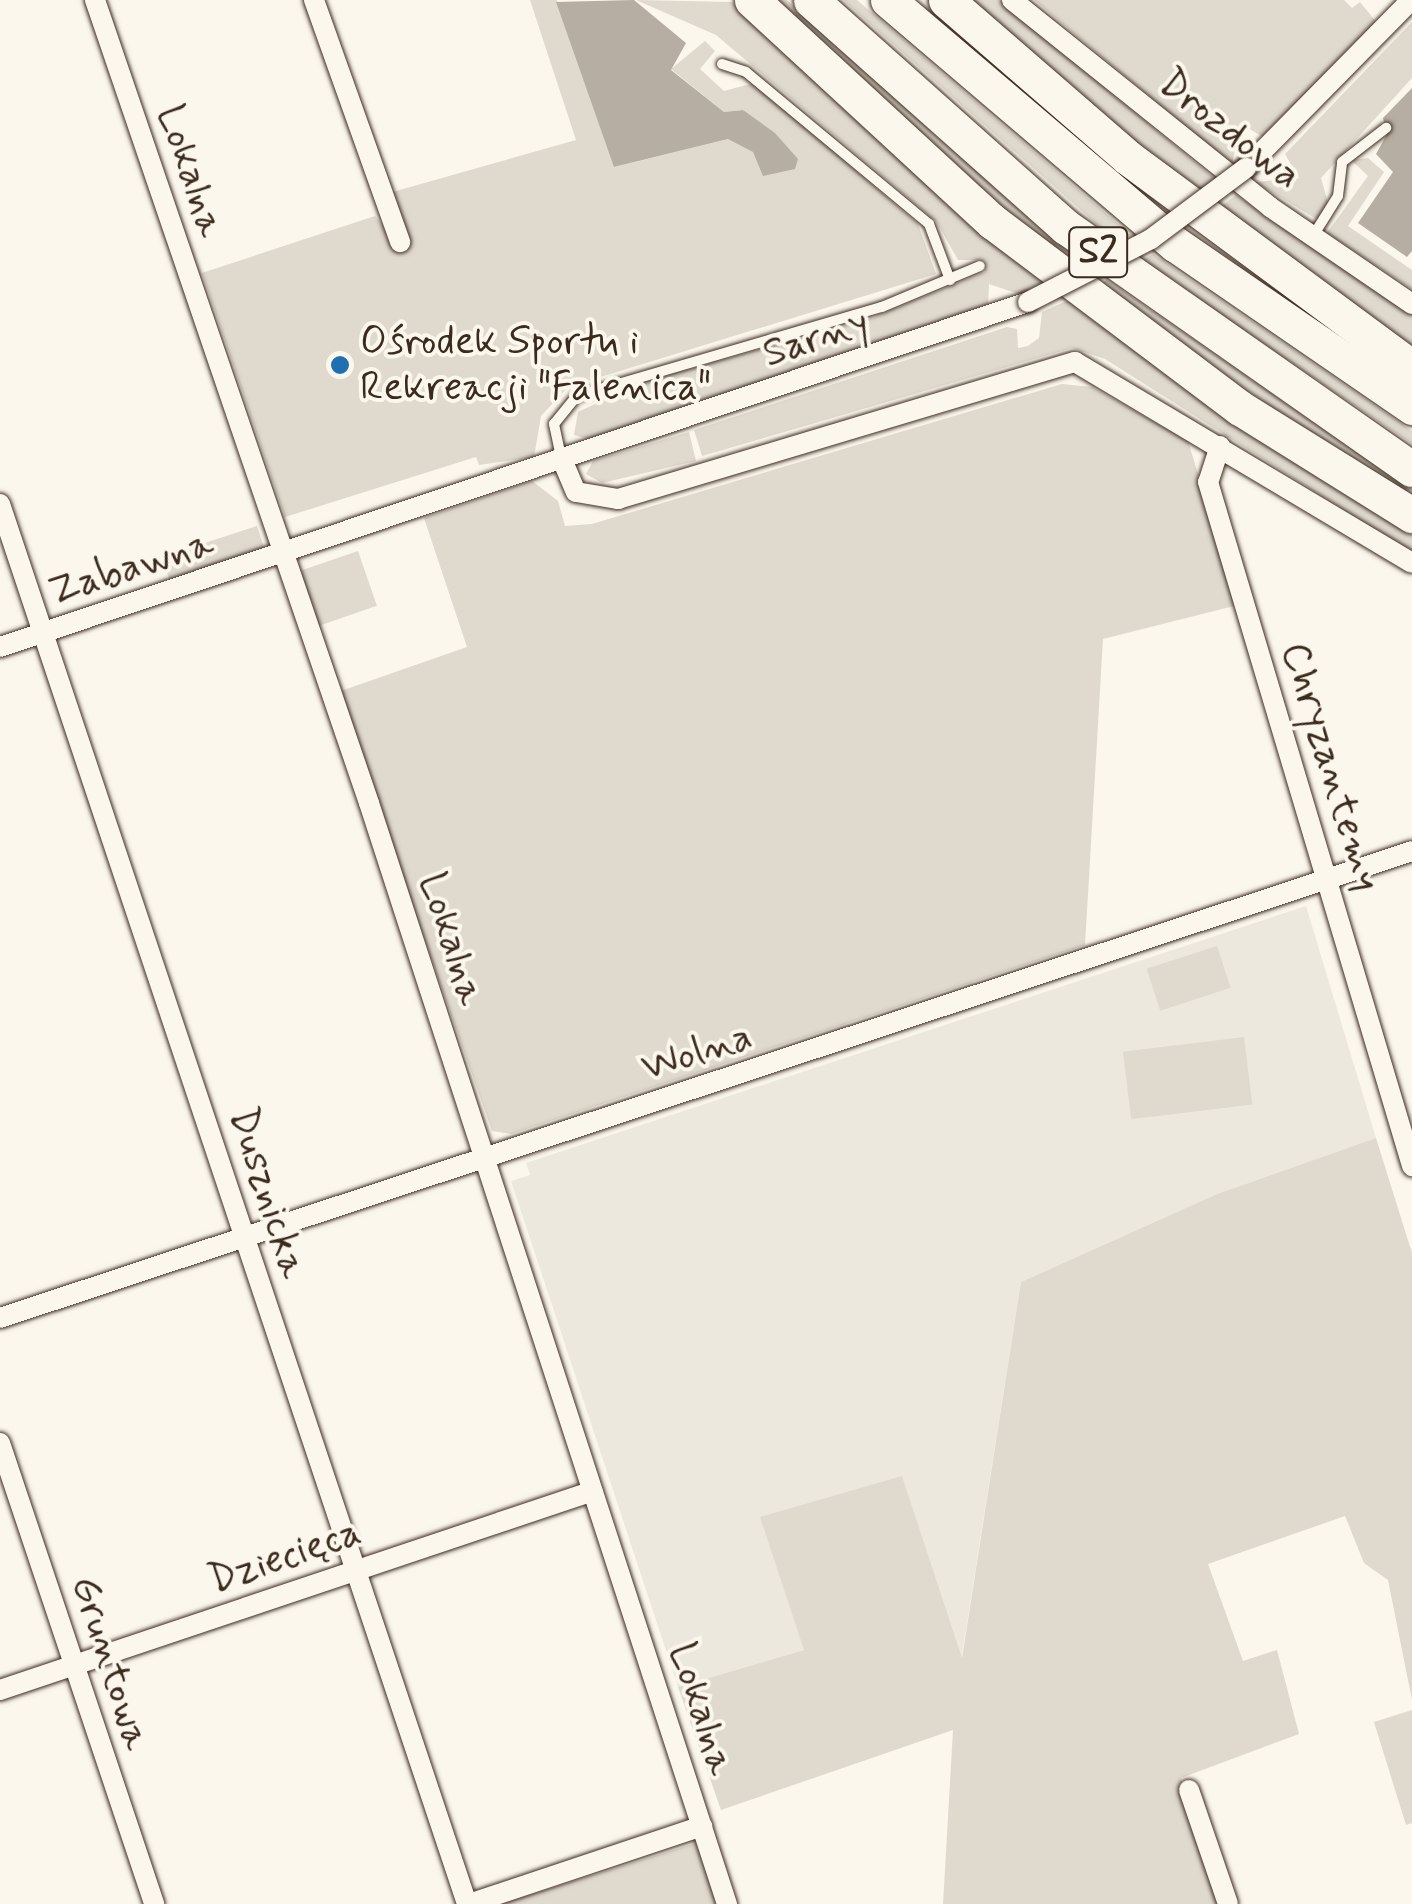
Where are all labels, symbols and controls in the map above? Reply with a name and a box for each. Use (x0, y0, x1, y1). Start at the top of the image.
street label: Drozdowa (1148, 59, 1310, 201)
street label: Lokalna (145, 99, 235, 243)
road number: S2 (1068, 219, 1128, 285)
street label: Sarny (757, 299, 875, 379)
place label: Ośrodek Sportu i Rekreacji "Falenica" (360, 318, 711, 412)
marker: Ośrodek Sportu i Rekreacji "Falenica" (329, 354, 351, 376)
street label: Zabawna (43, 519, 219, 617)
street label: Chryzantemy (1269, 637, 1391, 897)
street label: Lokalna (407, 867, 495, 1011)
street label: Wolna (636, 1014, 758, 1092)
street label: Dusznicka (217, 1102, 317, 1284)
street label: Dziecięca (202, 1509, 368, 1605)
street label: Gruntowa (59, 1570, 161, 1756)
street label: Lokalna (657, 1637, 745, 1781)

